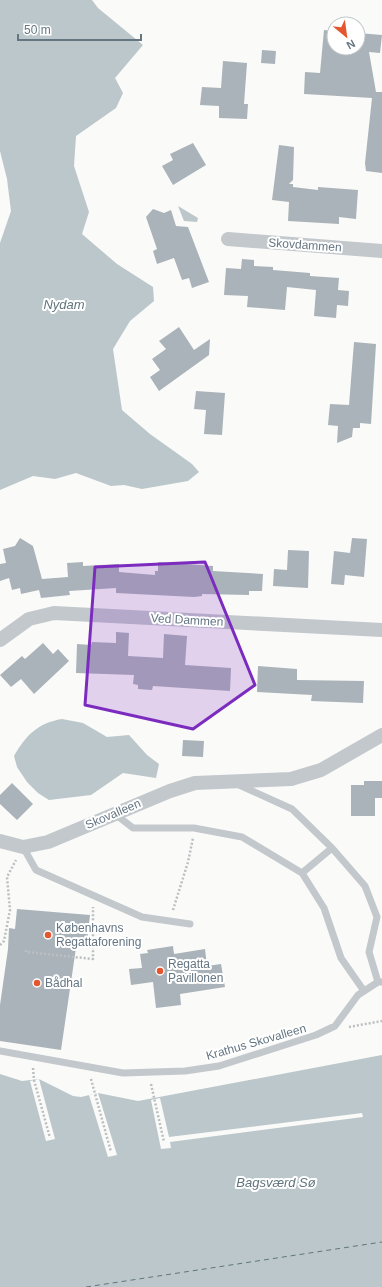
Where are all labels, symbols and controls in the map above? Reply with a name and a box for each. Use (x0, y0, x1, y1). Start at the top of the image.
scale bar (18, 16, 141, 42)
north arrow (326, 16, 366, 56)
text: 50 m (24, 23, 51, 37)
text: N (344, 38, 357, 52)
street label: Skovdammen (268, 235, 342, 255)
water label: Nydam (43, 297, 85, 312)
street label: Ved Dammen (150, 611, 224, 629)
street label: Skovalleen (83, 796, 143, 832)
place label: Københavns Regattaforening (56, 921, 141, 949)
marker: Københavns Regattaforening (43, 930, 53, 940)
place label: Regatta Pavillonen (168, 957, 223, 985)
marker: Regatta Pavillonen (155, 966, 165, 976)
place label: Bådhal (45, 976, 82, 990)
marker: Bådhal (32, 978, 42, 988)
street label: Krathus Skovalleen (204, 1021, 308, 1063)
water label: Bagsværd Sø (236, 1175, 316, 1190)

